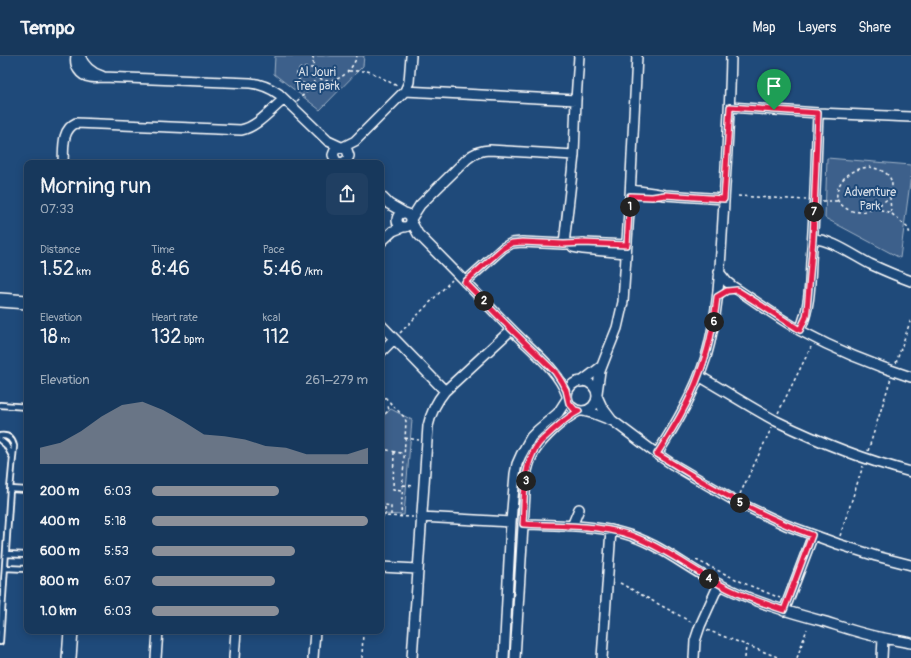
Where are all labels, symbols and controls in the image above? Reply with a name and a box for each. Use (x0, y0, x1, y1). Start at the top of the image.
text: Tempo (20, 16, 75, 40)
text: Map (753, 19, 776, 36)
text: Layers (798, 19, 836, 36)
text: Share (858, 19, 891, 36)
park label: Al Jouri Tree park (294, 65, 340, 94)
pin (757, 69, 791, 110)
icon: arrive (763, 75, 785, 97)
text: Morning run (40, 172, 151, 200)
button: share (326, 173, 368, 215)
park label: Adventure Park (844, 185, 896, 214)
pin: 1 (620, 197, 640, 217)
text: 1 (628, 200, 632, 213)
text: 07:33 (40, 201, 74, 217)
pin: 7 (804, 202, 824, 222)
text: 7 (811, 205, 817, 218)
text: Distance (40, 243, 80, 256)
text: Time (151, 243, 174, 256)
text: Pace (263, 243, 284, 256)
text: 1.52 (40, 256, 74, 281)
text: 8:46 (151, 256, 190, 281)
text: 5:46 (263, 256, 302, 281)
text: km (74, 265, 91, 278)
text: /km (302, 265, 323, 278)
pin: 2 (474, 291, 494, 311)
text: 2 (481, 294, 487, 307)
text: Elevation (40, 311, 82, 324)
text: Heart rate (151, 311, 198, 324)
text: kcal (263, 311, 281, 324)
pin: 6 (704, 312, 724, 332)
text: 6 (711, 315, 717, 328)
text: 18 (40, 324, 58, 349)
text: 132 (151, 324, 182, 349)
text: 112 (263, 324, 289, 349)
text: m (58, 333, 70, 346)
text: bpm (182, 333, 204, 346)
text: Elevation (40, 372, 90, 388)
text: 261–279 m (305, 372, 368, 388)
pin: 3 (516, 471, 536, 491)
text: 3 (523, 474, 529, 487)
text: 200 m (40, 483, 79, 499)
text: 6:03 (104, 483, 131, 499)
pin: 5 (730, 493, 750, 513)
text: 5 (737, 496, 743, 509)
text: 400 m (40, 513, 80, 529)
text: 5:18 (104, 513, 126, 529)
text: 600 m (40, 543, 80, 559)
text: 5:53 (104, 543, 129, 559)
pin: 4 (699, 569, 719, 589)
text: 4 (706, 572, 712, 585)
text: 800 m (40, 573, 79, 589)
text: 6:07 (104, 573, 131, 589)
text: 1.0 km (40, 603, 77, 619)
text: 6:03 (104, 603, 131, 619)

